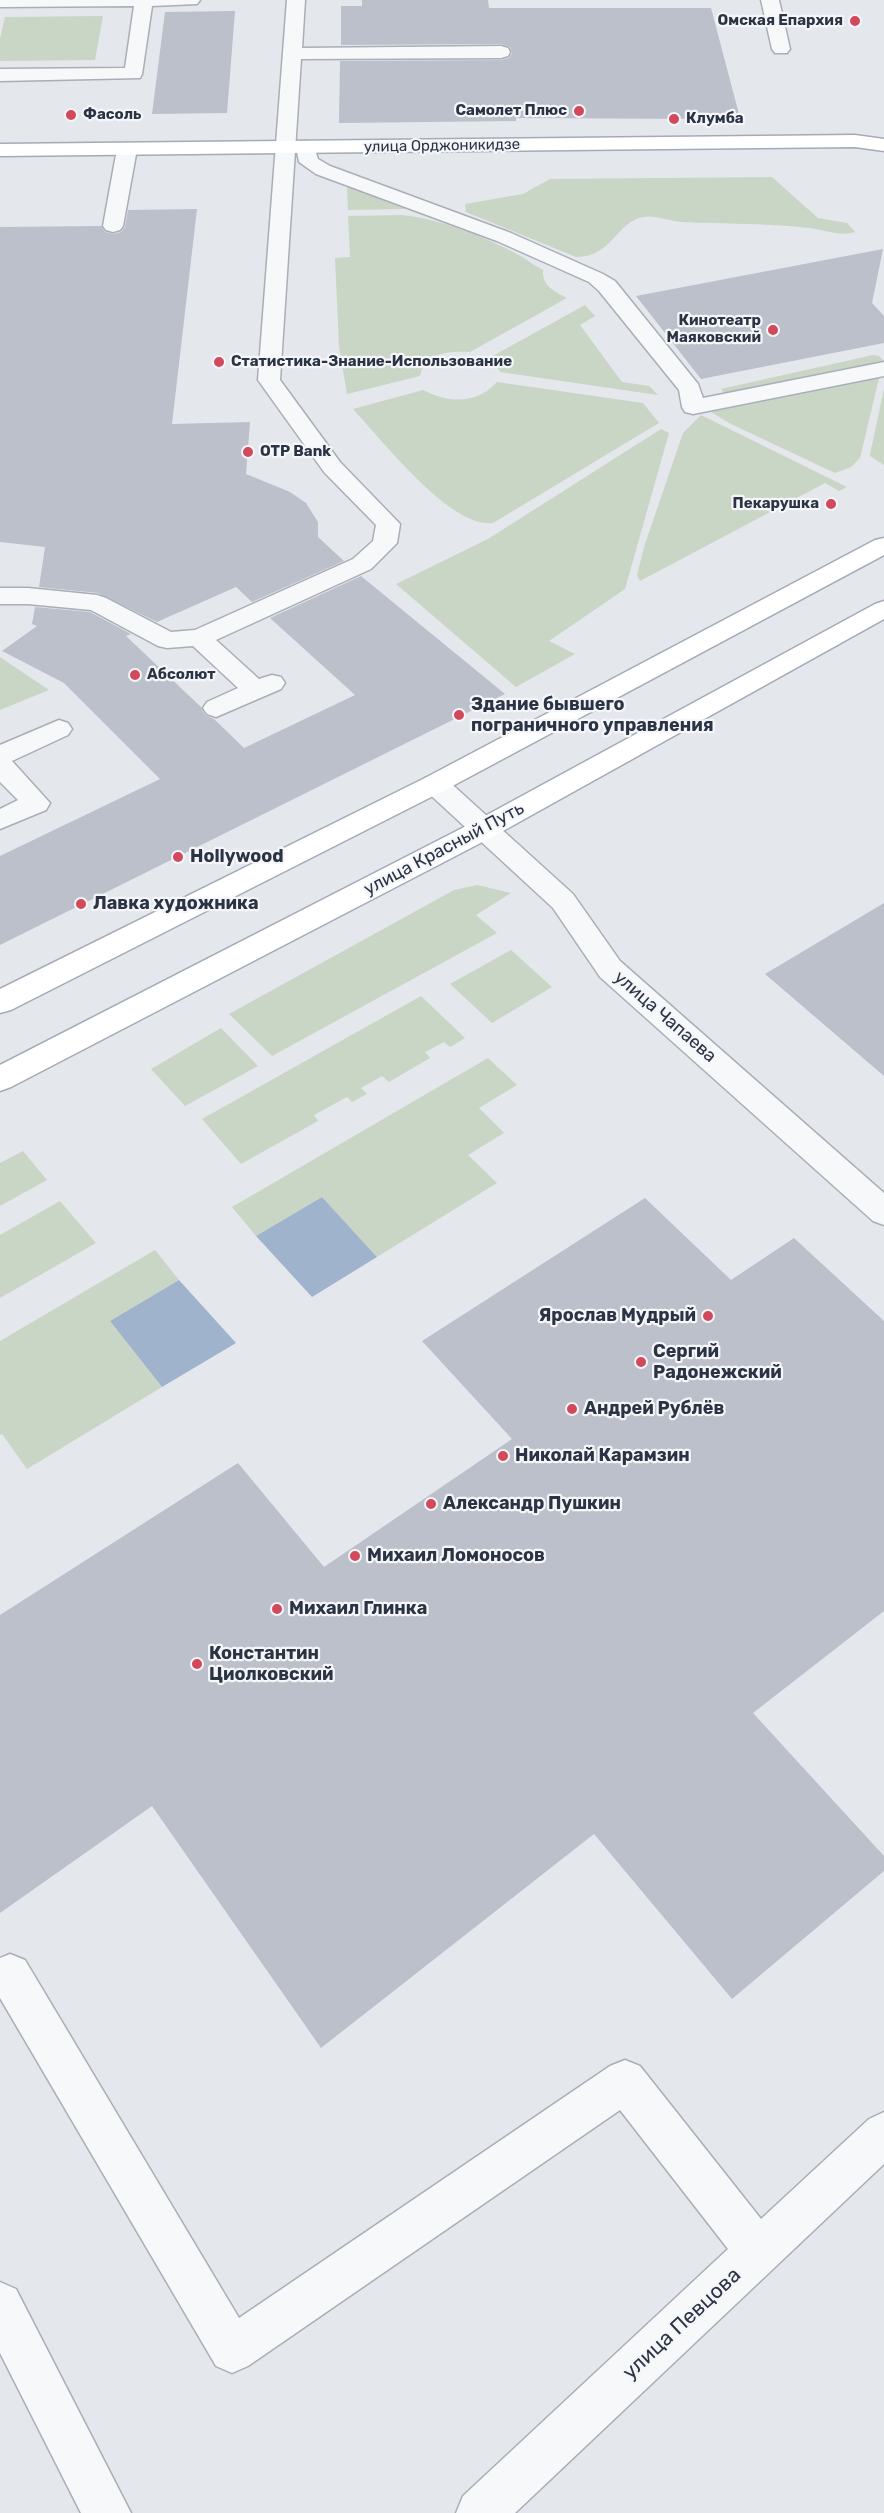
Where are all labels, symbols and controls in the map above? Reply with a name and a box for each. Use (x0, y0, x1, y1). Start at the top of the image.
place label: Омская Епархия (718, 12, 843, 30)
marker: Омская Епархия (848, 14, 862, 28)
place label: Самолет Плюс (456, 102, 567, 120)
marker: Самолет Плюс (572, 104, 586, 118)
place label: Фасоль (83, 106, 141, 124)
marker: Фасоль (64, 108, 78, 122)
place label: Клумба (686, 110, 744, 128)
marker: Клумба (667, 112, 681, 126)
street label: улица Орджоникидзе (364, 136, 520, 156)
place label: Кинотеатр Маяковский (667, 312, 761, 347)
marker: Кинотеатр Маяковский (766, 323, 780, 337)
place label: Статистика-Знание-Использование (231, 353, 512, 371)
marker: Статистика-Знание-Использование (212, 355, 226, 369)
place label: OTP Bank (260, 443, 331, 461)
marker: OTP Bank (241, 445, 255, 459)
place label: Пекарушка (733, 495, 819, 513)
marker: Пекарушка (824, 497, 838, 511)
place label: Абсолют (147, 666, 216, 684)
marker: Абсолют (128, 668, 142, 682)
place label: Здание бывшего пограничного управления (471, 694, 714, 736)
marker: Здание бывшего пограничного управления (452, 708, 466, 722)
street label: улица Красный Путь (360, 798, 528, 900)
place label: Hollywood (190, 846, 284, 868)
marker: Hollywood (171, 850, 185, 864)
place label: Лавка художника (93, 893, 259, 915)
marker: Лавка художника (74, 897, 88, 911)
street label: улица Чапаева (609, 967, 721, 1067)
place label: Ярослав Мудрый (539, 1305, 696, 1327)
marker: Ярослав Мудрый (701, 1309, 715, 1323)
place label: Сергий Радонежский (653, 1341, 782, 1384)
marker: Сергий Радонежский (634, 1355, 648, 1369)
place label: Андрей Рублёв (584, 1398, 724, 1420)
marker: Андрей Рублёв (565, 1402, 579, 1416)
place label: Николай Карамзин (515, 1445, 690, 1467)
marker: Николай Карамзин (496, 1449, 510, 1463)
place label: Александр Пушкин (443, 1493, 621, 1515)
marker: Александр Пушкин (424, 1497, 438, 1511)
place label: Михаил Ломоносов (367, 1545, 545, 1567)
marker: Михаил Ломоносов (348, 1549, 362, 1563)
place label: Михаил Глинка (289, 1598, 427, 1620)
marker: Михаил Глинка (270, 1602, 284, 1616)
place label: Константин Циолковский (209, 1643, 334, 1686)
marker: Константин Циолковский (190, 1657, 204, 1671)
street label: улица Певцова (618, 2263, 746, 2385)

